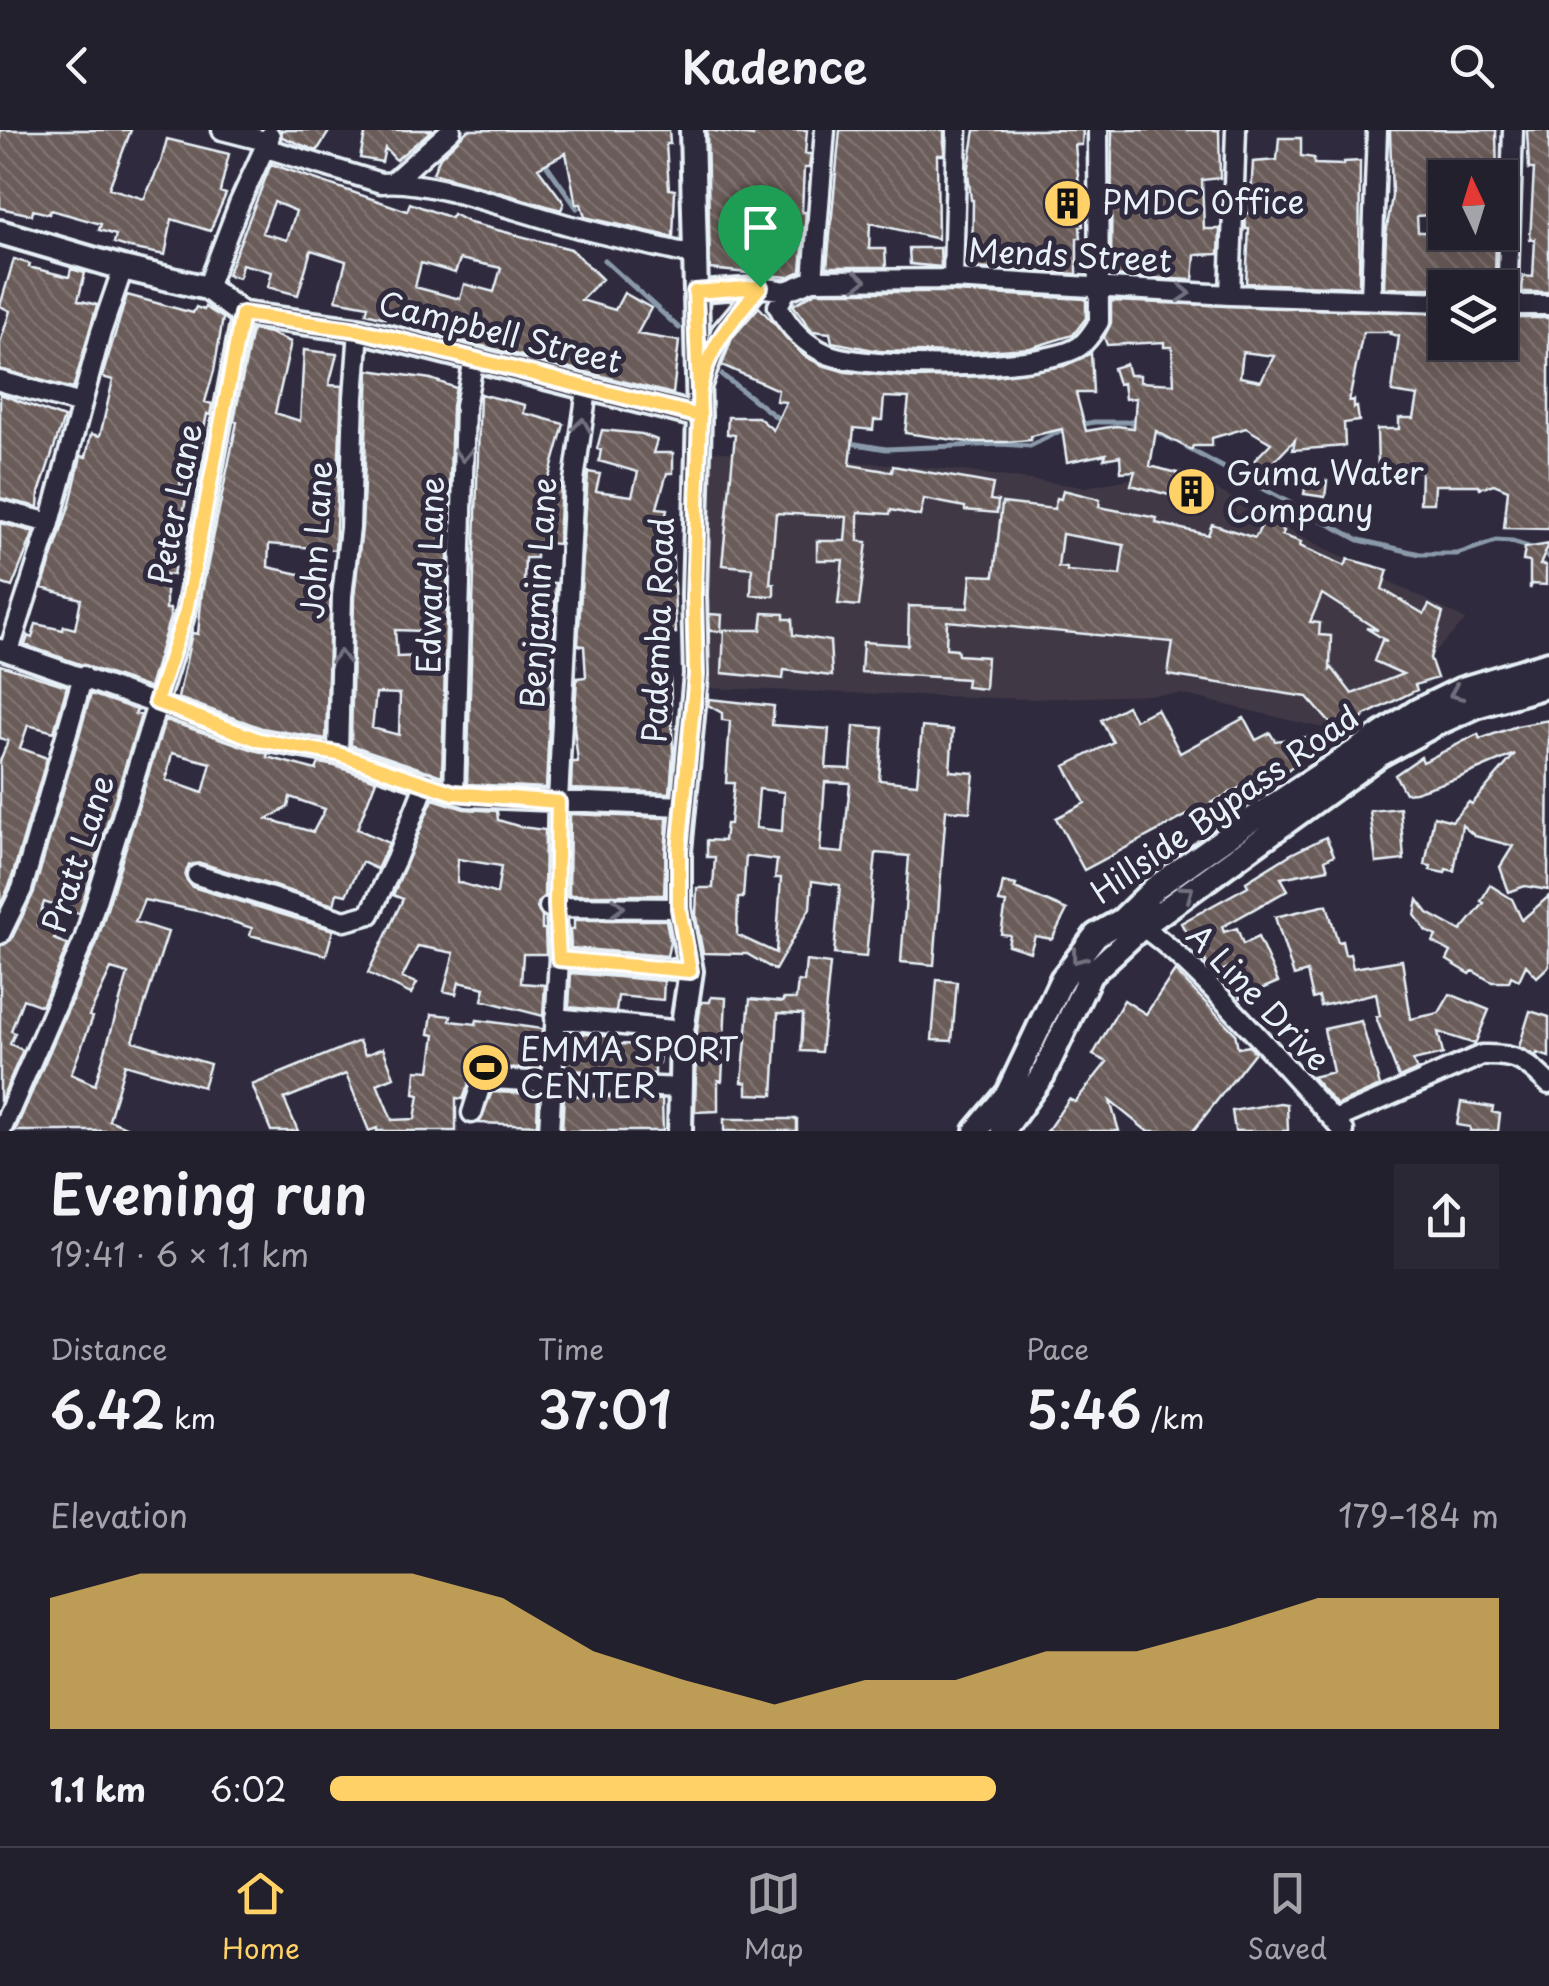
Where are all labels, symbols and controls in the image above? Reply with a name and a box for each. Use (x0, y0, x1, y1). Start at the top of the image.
text: Kadence (681, 31, 868, 99)
icon: back (50, 38, 105, 93)
icon: search (1444, 38, 1499, 93)
north arrow (1428, 160, 1518, 250)
map controls (1428, 160, 1518, 360)
building icon: PMDC Office (1041, 177, 1093, 229)
place label: PMDC Office (1102, 177, 1305, 225)
pin (718, 185, 803, 288)
icon: arrive (733, 200, 788, 255)
street label: Mends Street (967, 225, 1173, 283)
one-way arrow (852, 269, 868, 291)
button: layers (1428, 270, 1518, 360)
street label: Campbell Street (374, 278, 627, 384)
one-way arrow (1177, 282, 1193, 303)
one-way arrow (571, 417, 592, 433)
street label: Peter Lane (135, 419, 213, 589)
one-way arrow (453, 448, 474, 464)
place label: Guma Water Company (1226, 448, 1424, 533)
street label: John Lane (287, 459, 343, 620)
building icon: Guma Water Company (1165, 466, 1217, 518)
street label: Edward Lane (403, 476, 455, 674)
street label: Benjamin Lane (507, 476, 567, 710)
street label: Pademba Road (629, 516, 685, 744)
one-way arrow (330, 648, 351, 664)
one-way arrow (1448, 681, 1466, 701)
street label: Hillside Bypass Road (1080, 692, 1368, 914)
street label: Pratt Lane (29, 768, 125, 939)
one-way arrow (1176, 886, 1194, 904)
one-way arrow (610, 896, 626, 917)
street label: A Line Drive (1177, 912, 1342, 1081)
one-way arrow (1072, 946, 1089, 964)
place label: EMMA SPORT CENTER (520, 1024, 739, 1109)
sports icon: EMMA SPORT CENTER (459, 1042, 511, 1094)
text: Evening run (50, 1151, 368, 1234)
button: share (1394, 1164, 1499, 1269)
text: 19:41 · 6 × 1.1 km (50, 1230, 309, 1278)
text: Distance (50, 1327, 168, 1370)
text: Time (538, 1327, 604, 1370)
text: Pace (1026, 1327, 1089, 1370)
text: 6.42 (50, 1370, 165, 1446)
text: 37:01 (538, 1370, 671, 1446)
text: 5:46 (1026, 1370, 1142, 1446)
text: km (165, 1396, 216, 1439)
text: /km (1142, 1396, 1204, 1439)
text: Elevation (50, 1491, 188, 1539)
text: 179–184 m (1338, 1491, 1499, 1539)
text: 1.1 km (50, 1765, 146, 1813)
text: 6:02 (210, 1765, 287, 1813)
tab: Home (222, 1866, 300, 1969)
tab: Map (744, 1866, 804, 1969)
tab: Saved (1248, 1866, 1327, 1969)

